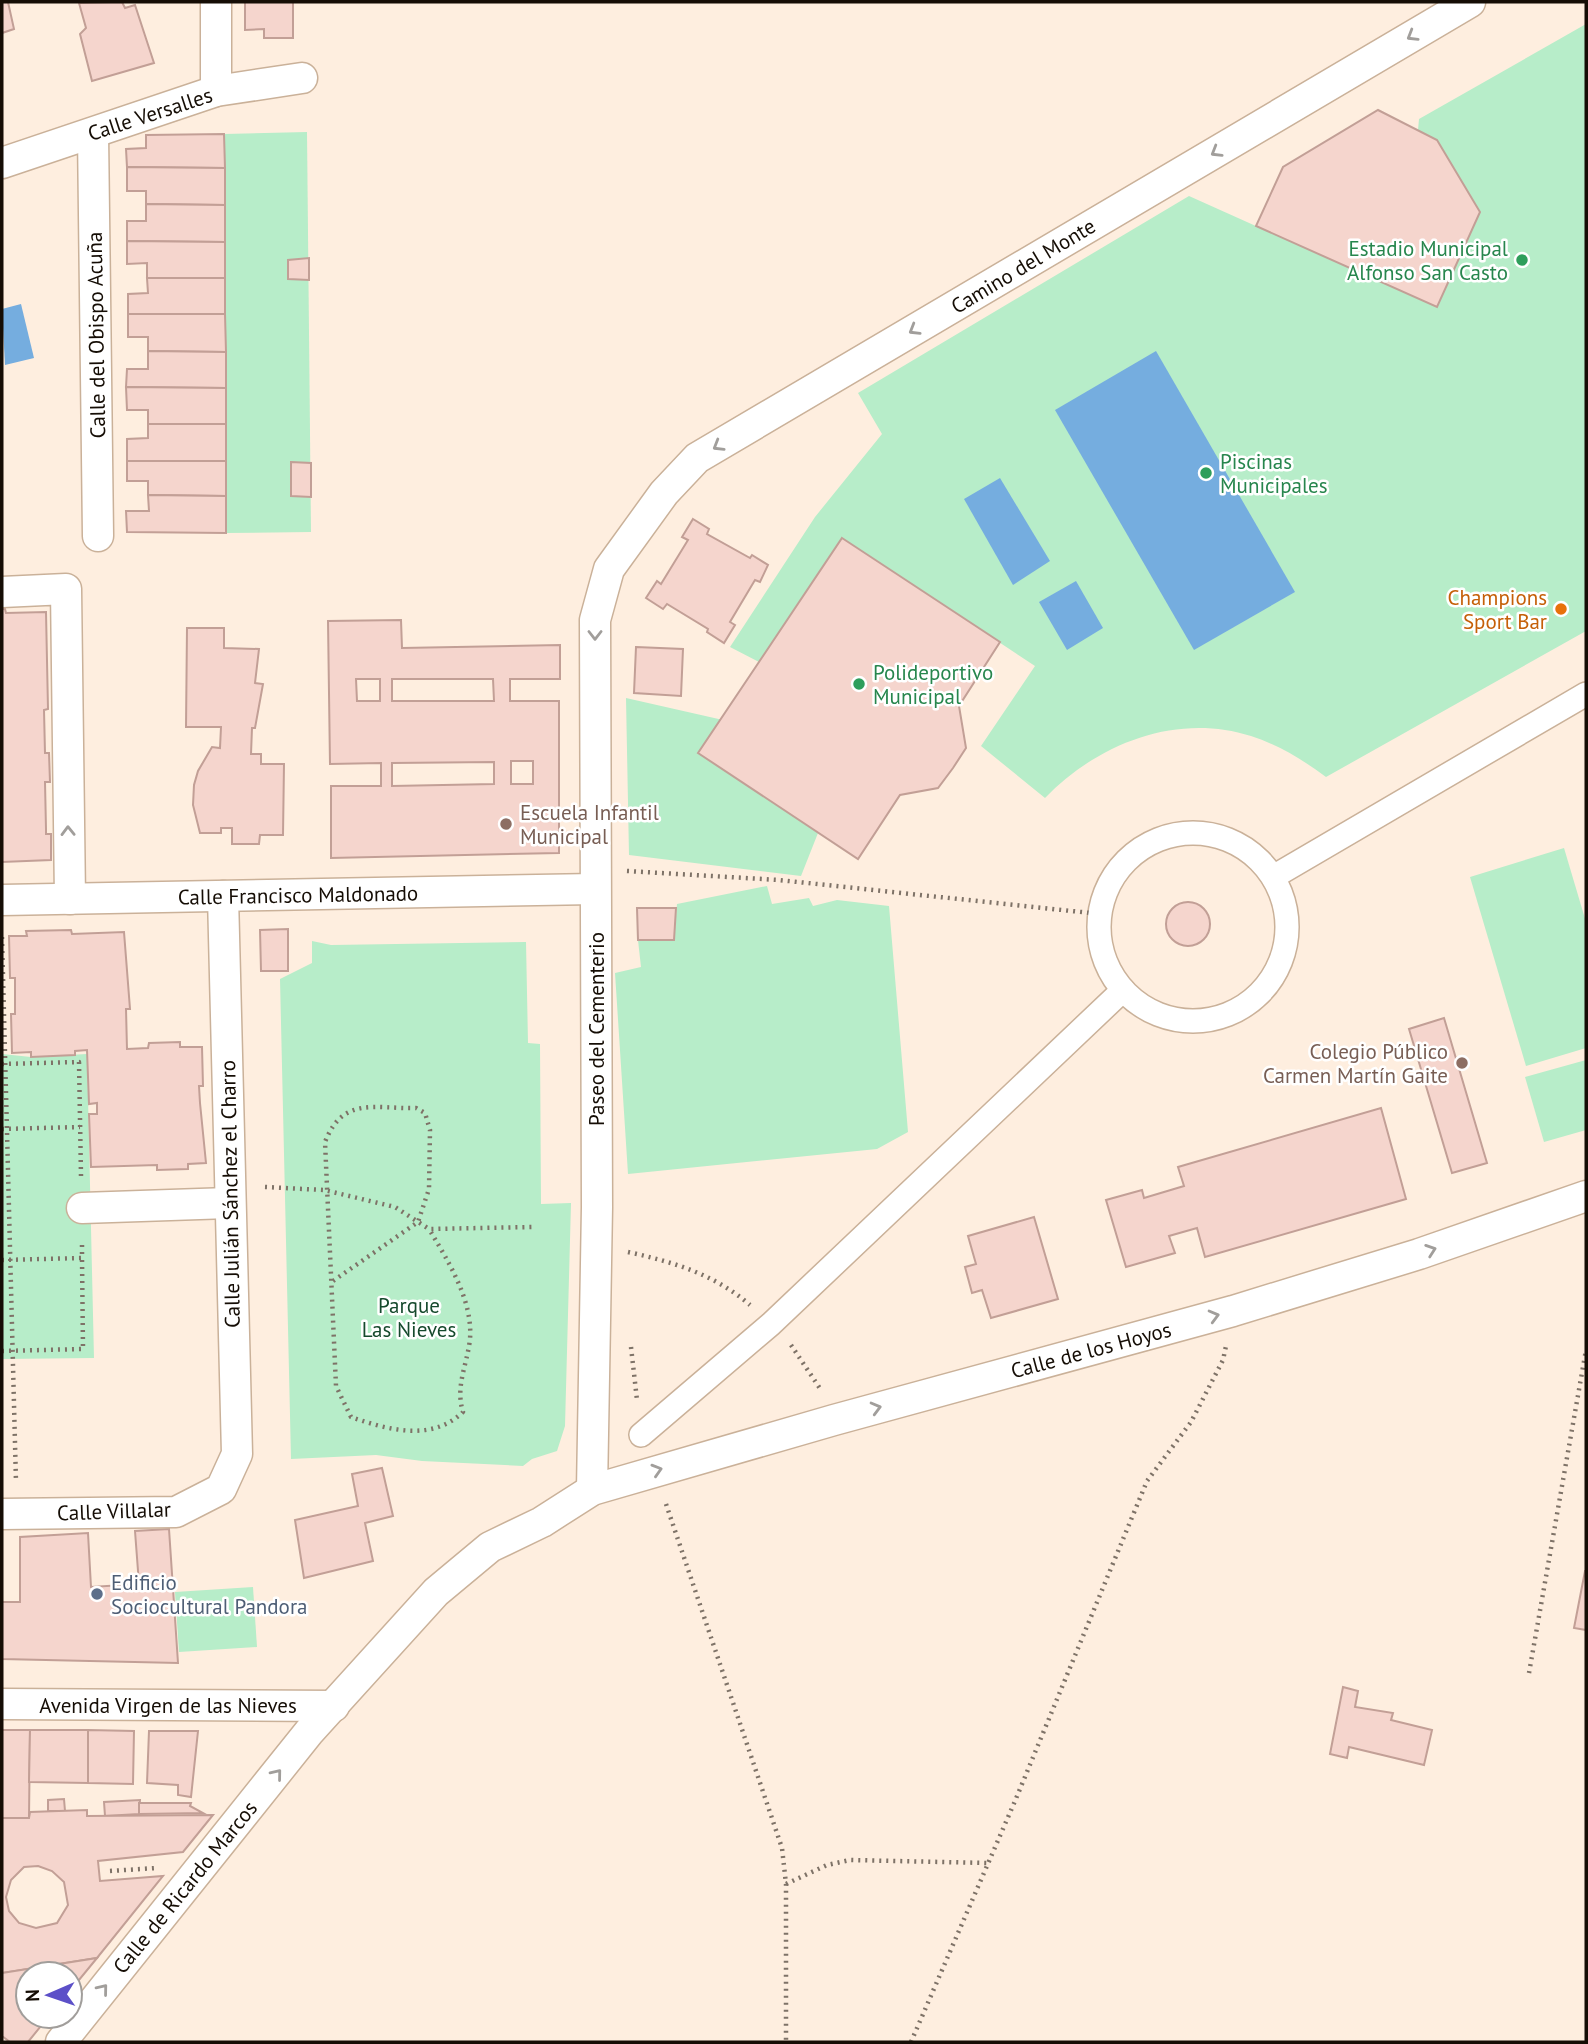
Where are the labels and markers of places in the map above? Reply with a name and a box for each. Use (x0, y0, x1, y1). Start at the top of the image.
place label: Estadio Municipal Alfonso San Casto (1347, 235, 1508, 286)
marker: Estadio Municipal Alfonso San Casto (1514, 252, 1530, 268)
place label: Piscinas Municipales (1220, 448, 1328, 499)
marker: Piscinas Municipales (1198, 465, 1214, 481)
place label: Champions Sport Bar (1447, 584, 1547, 635)
marker: Champions Sport Bar (1553, 601, 1569, 617)
place label: Polideportivo Municipal (873, 659, 993, 710)
marker: Polideportivo Municipal (851, 676, 867, 692)
place label: Escuela Infantil Municipal (520, 799, 659, 850)
marker: Escuela Infantil Municipal (498, 816, 514, 832)
place label: Colegio Público Carmen Martín Gaite (1263, 1038, 1448, 1089)
marker: Colegio Público Carmen Martín Gaite (1454, 1055, 1470, 1071)
place label: Edificio Sociocultural Pandora (111, 1569, 307, 1620)
marker: Edificio Sociocultural Pandora (89, 1586, 105, 1602)

